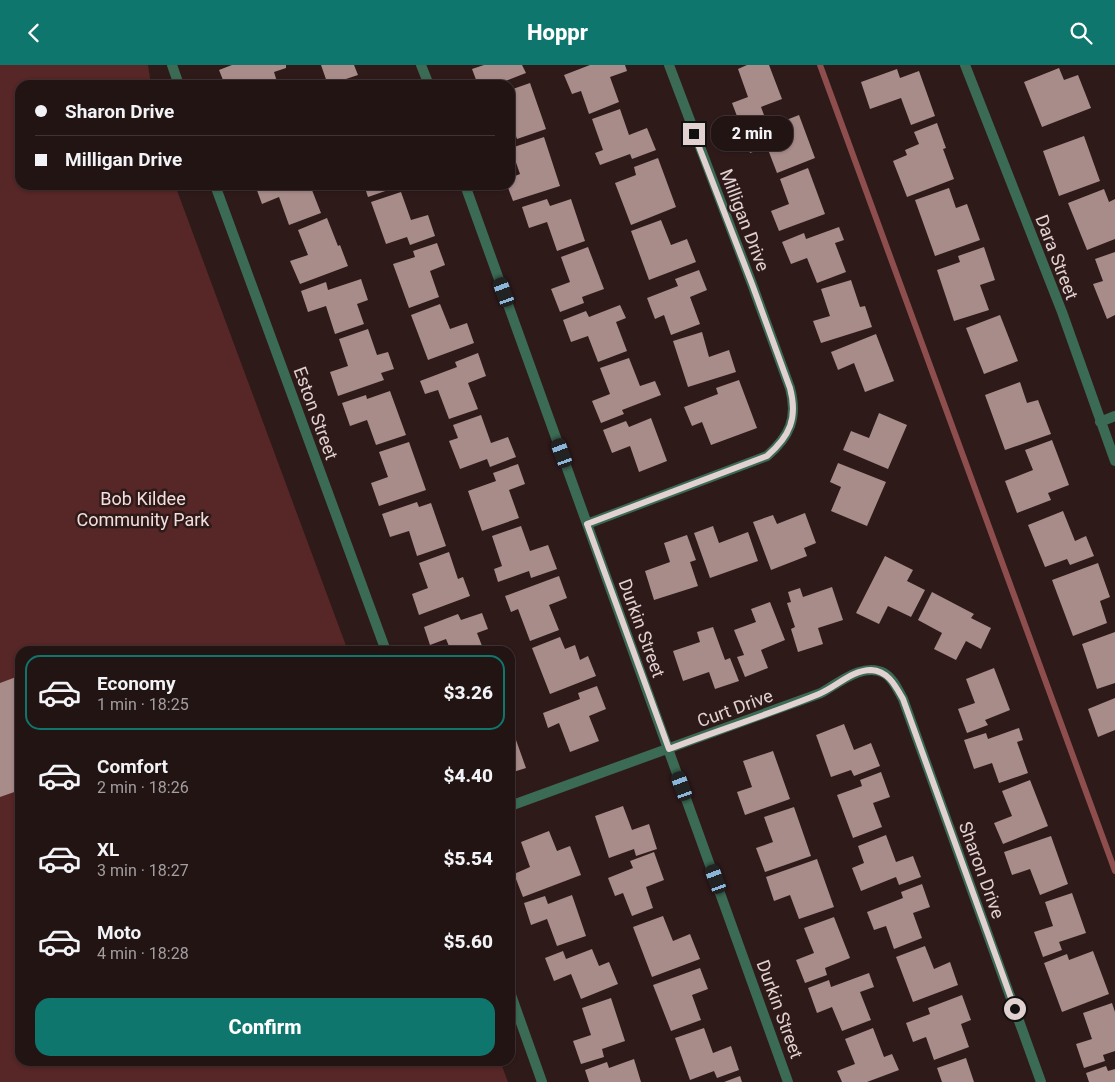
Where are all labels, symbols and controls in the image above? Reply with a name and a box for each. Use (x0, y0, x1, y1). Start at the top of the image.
icon: back (20, 19, 48, 47)
icon: search (1067, 19, 1095, 47)
text: Hoppr (527, 20, 588, 45)
text: Sharon Drive (65, 100, 174, 123)
callout: 2 min (712, 117, 794, 151)
route end (683, 123, 705, 145)
text: 2 min (732, 124, 772, 143)
text: Milligan Drive (65, 148, 182, 171)
street label: Milligan Drive (716, 166, 774, 274)
street label: Dara Street (1031, 212, 1083, 302)
car (491, 275, 516, 309)
street label: Eston Street (289, 364, 343, 462)
car (549, 436, 574, 470)
park label: Bob Kildee Community Park (77, 488, 210, 530)
street label: Durkin Street (614, 576, 670, 680)
icon: car (37, 670, 82, 715)
text: Economy (97, 672, 176, 695)
text: $3.26 (444, 681, 493, 704)
street label: Curt Drive (694, 685, 776, 731)
text: 1 min · 18:25 (97, 695, 189, 714)
icon: car (37, 753, 82, 798)
text: Comfort (97, 755, 168, 778)
text: $4.40 (444, 764, 493, 787)
car (669, 769, 694, 803)
text: 2 min · 18:26 (97, 778, 189, 797)
street label: Sharon Drive (955, 819, 1009, 921)
icon: car (37, 836, 82, 881)
text: XL (97, 838, 119, 861)
text: $5.54 (444, 847, 493, 870)
text: 3 min · 18:27 (97, 861, 189, 880)
car (703, 862, 728, 896)
icon: car (37, 919, 82, 964)
text: Moto (97, 921, 141, 944)
text: $5.60 (444, 930, 493, 953)
text: 4 min · 18:28 (97, 944, 189, 963)
street label: Durkin Street (752, 957, 808, 1061)
button: Confirm (35, 998, 495, 1056)
route start (1004, 998, 1026, 1020)

